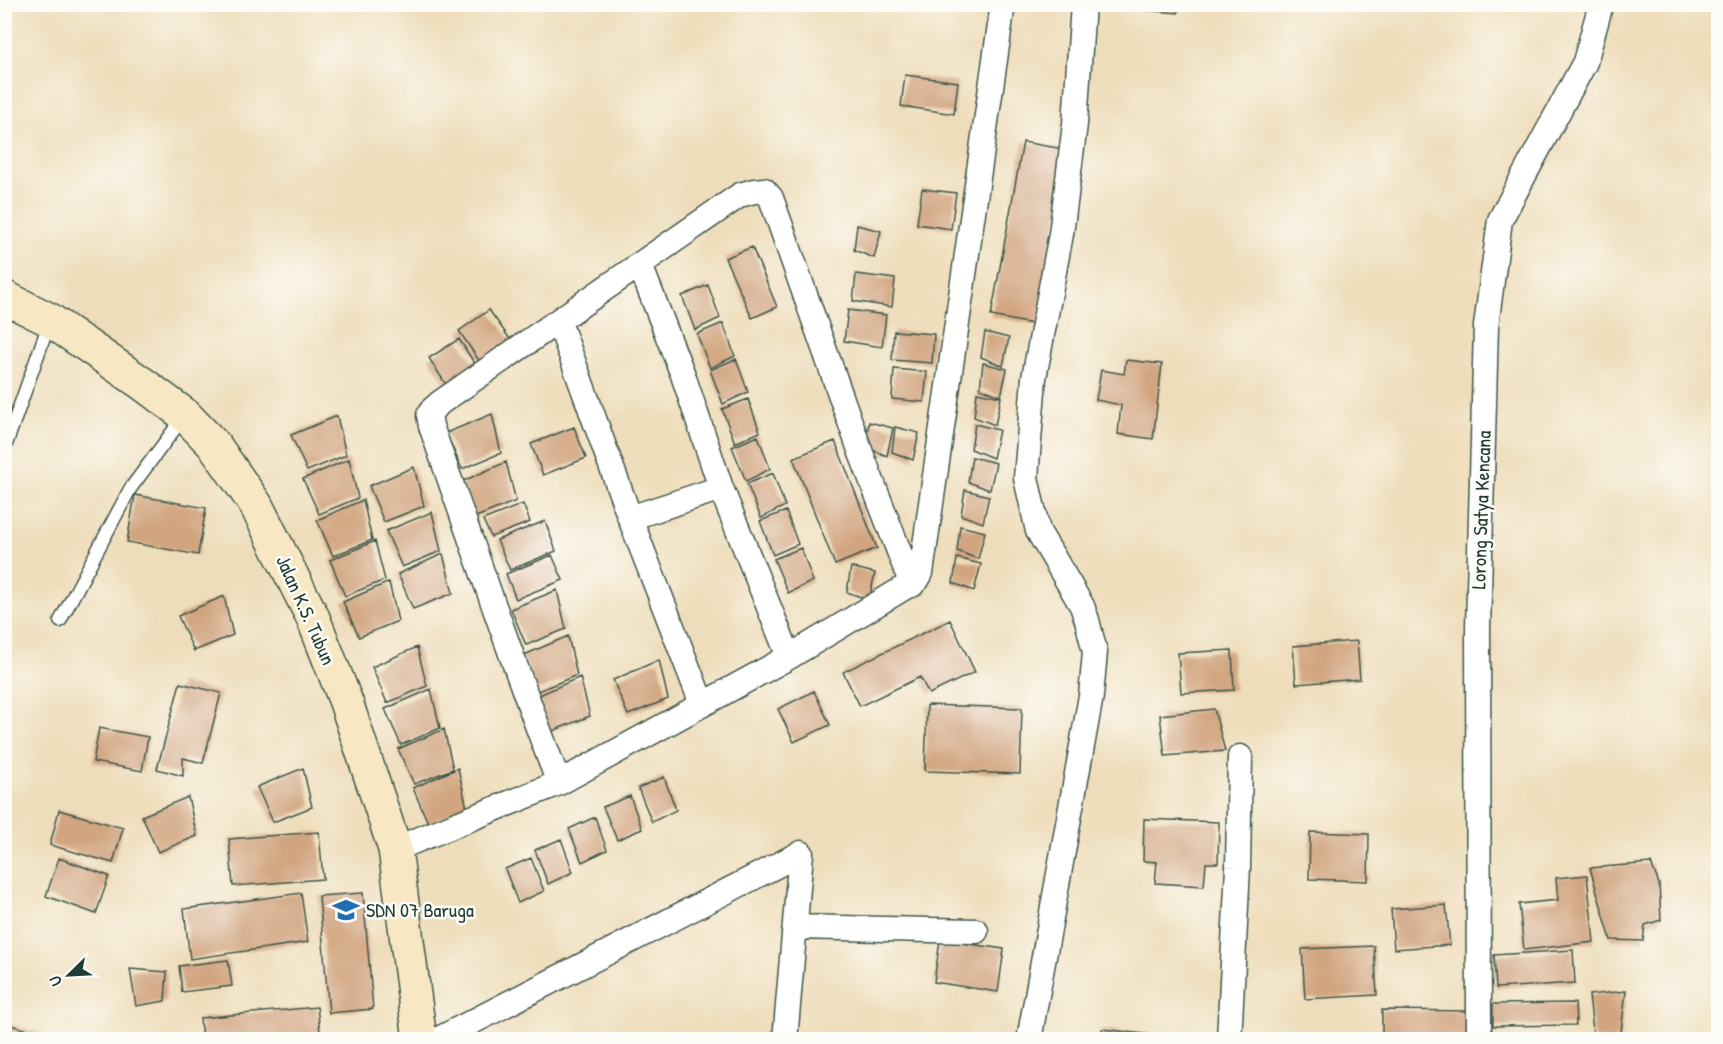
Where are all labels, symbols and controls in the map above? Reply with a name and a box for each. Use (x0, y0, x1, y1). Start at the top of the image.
street label: Lorong Satya Kencana (1464, 430, 1497, 590)
street label: Jalan K.S. Tubun (270, 551, 343, 669)
school or university icon: SDN 07 Baruga (331, 895, 361, 925)
place label: SDN 07 Baruga (366, 896, 474, 923)
north arrow (39, 945, 99, 1005)
text: U (43, 972, 67, 990)

